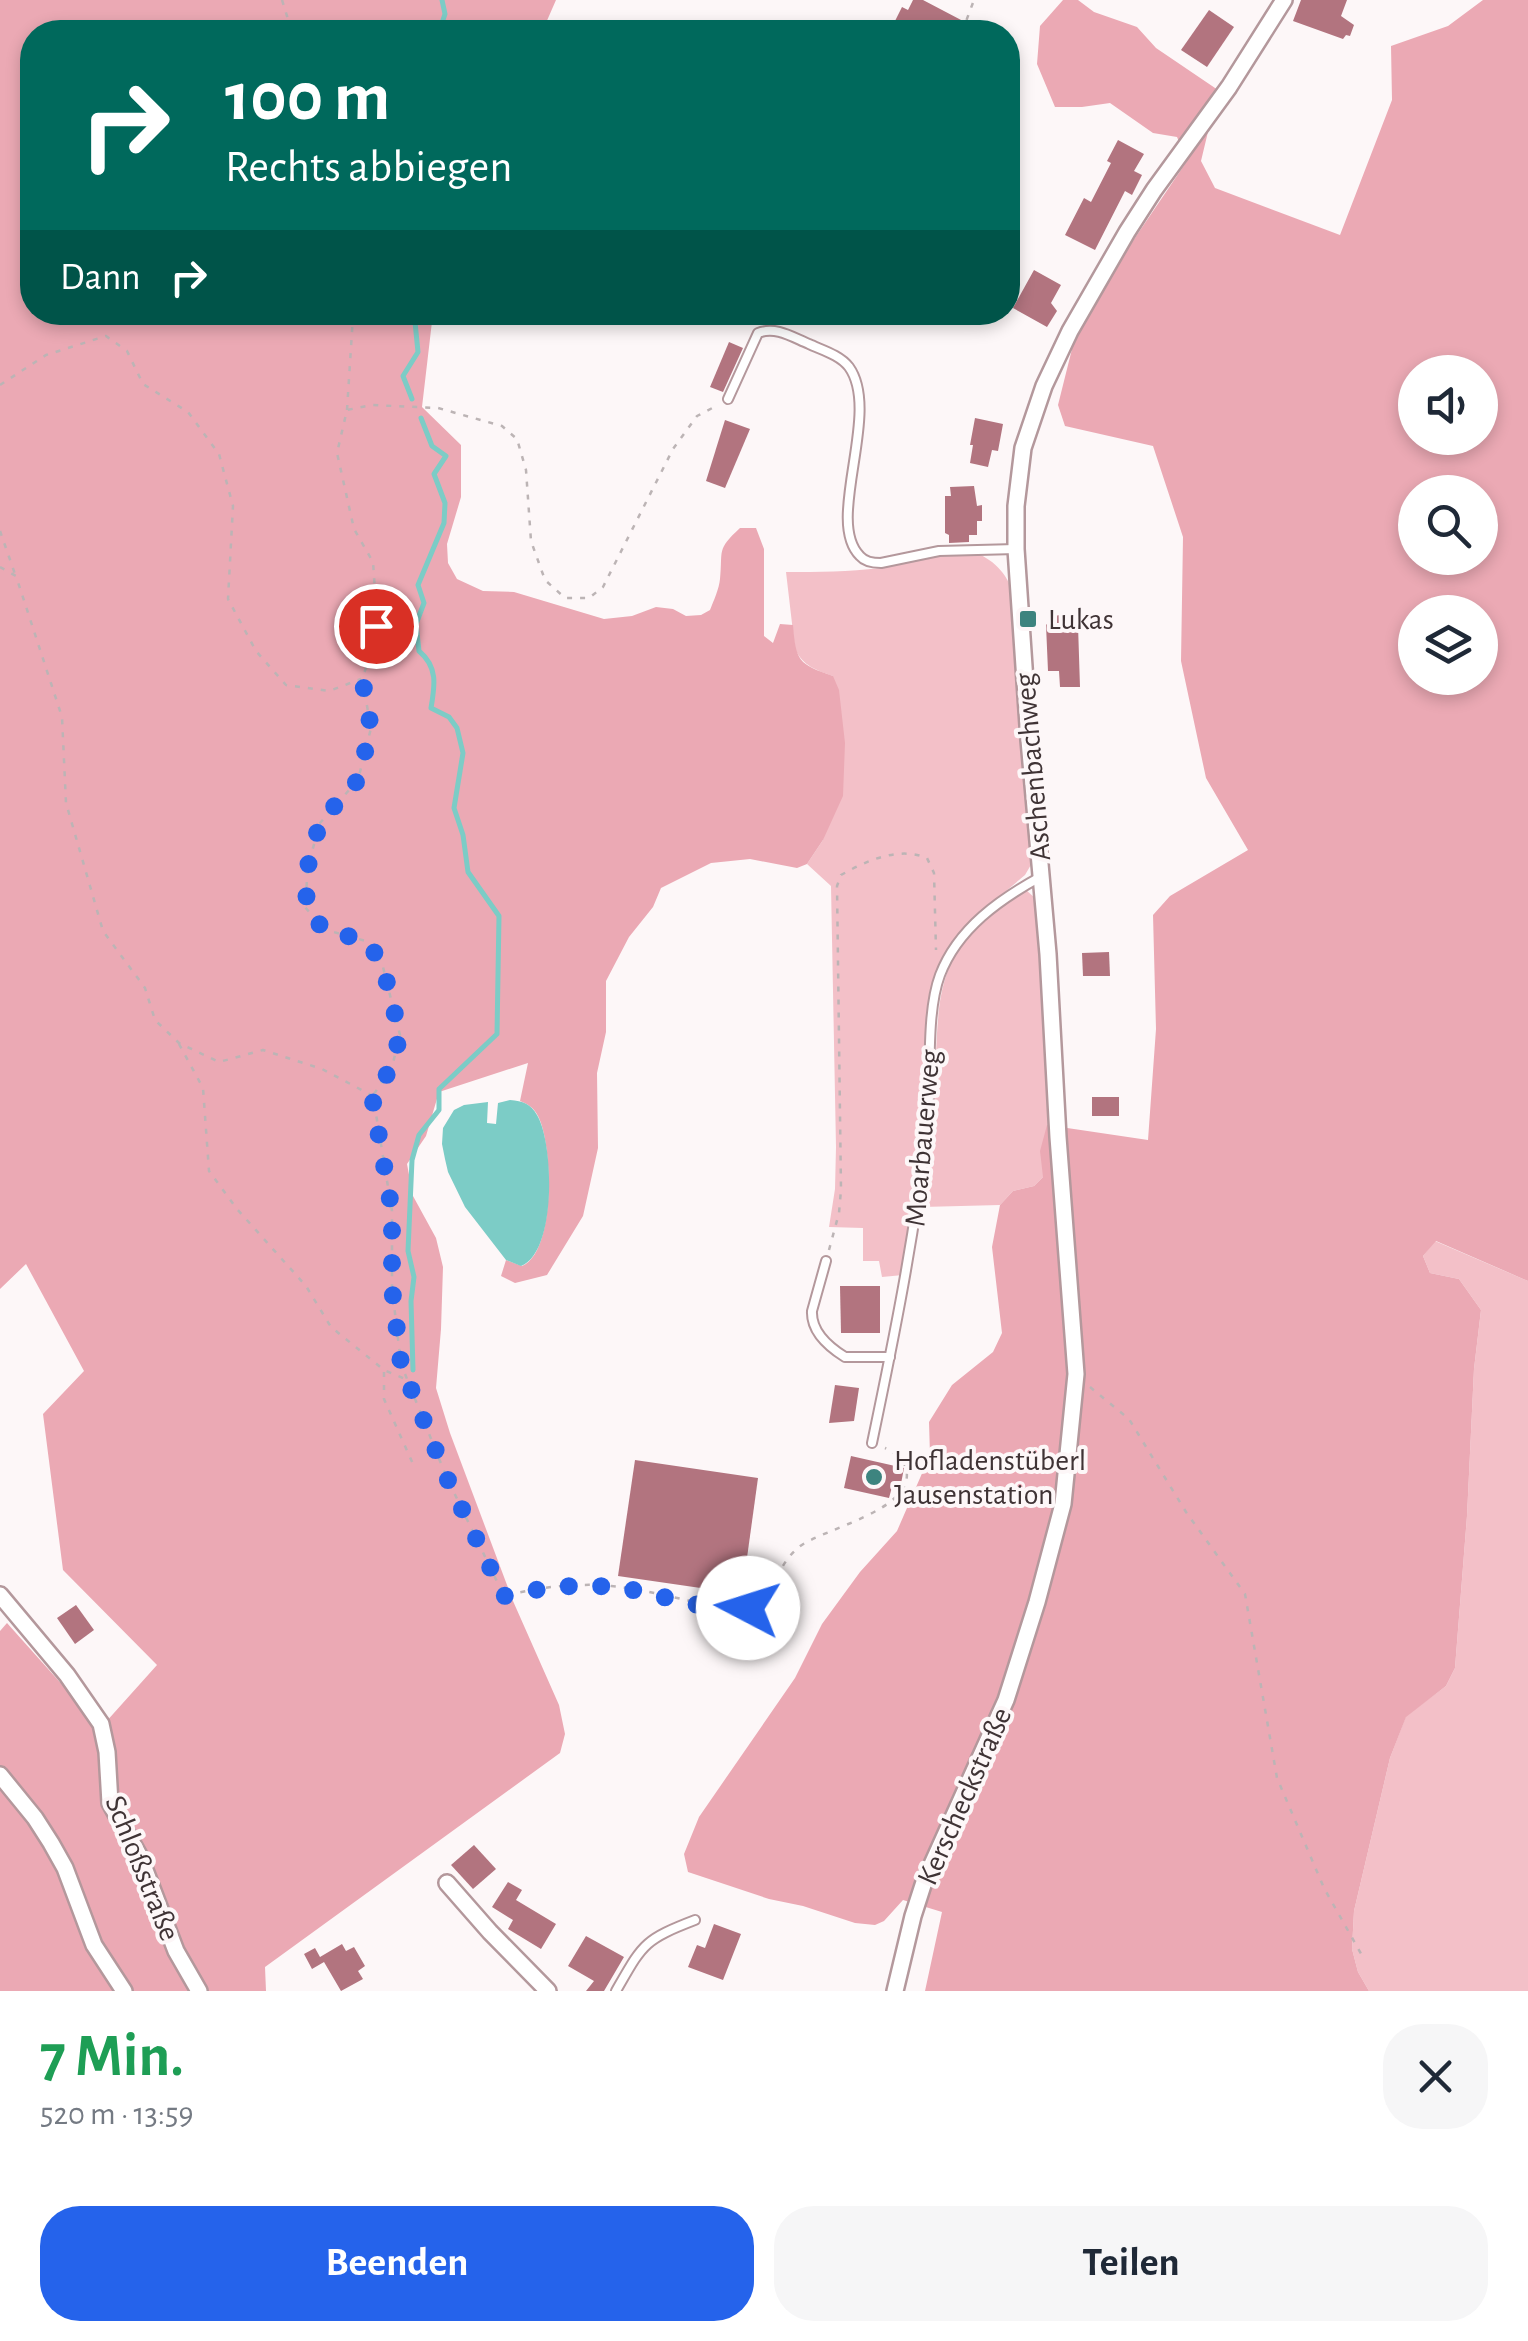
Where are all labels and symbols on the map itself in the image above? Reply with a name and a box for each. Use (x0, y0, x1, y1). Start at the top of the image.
pin (334, 584, 419, 669)
place label: Lukas (1048, 605, 1114, 635)
marker: Lukas (1017, 608, 1039, 630)
street label: Aschenbachweg (1010, 671, 1056, 862)
street label: Moarbauerweg (900, 1048, 946, 1228)
place label: Hofladenstüberl Jausenstation (894, 1446, 1086, 1510)
marker: Hofladenstüberl Jausenstation (863, 1466, 885, 1488)
position arrow (696, 1556, 800, 1660)
street label: Kerscheckstraße (912, 1703, 1017, 1890)
street label: Schloßstraße (99, 1792, 185, 1945)

